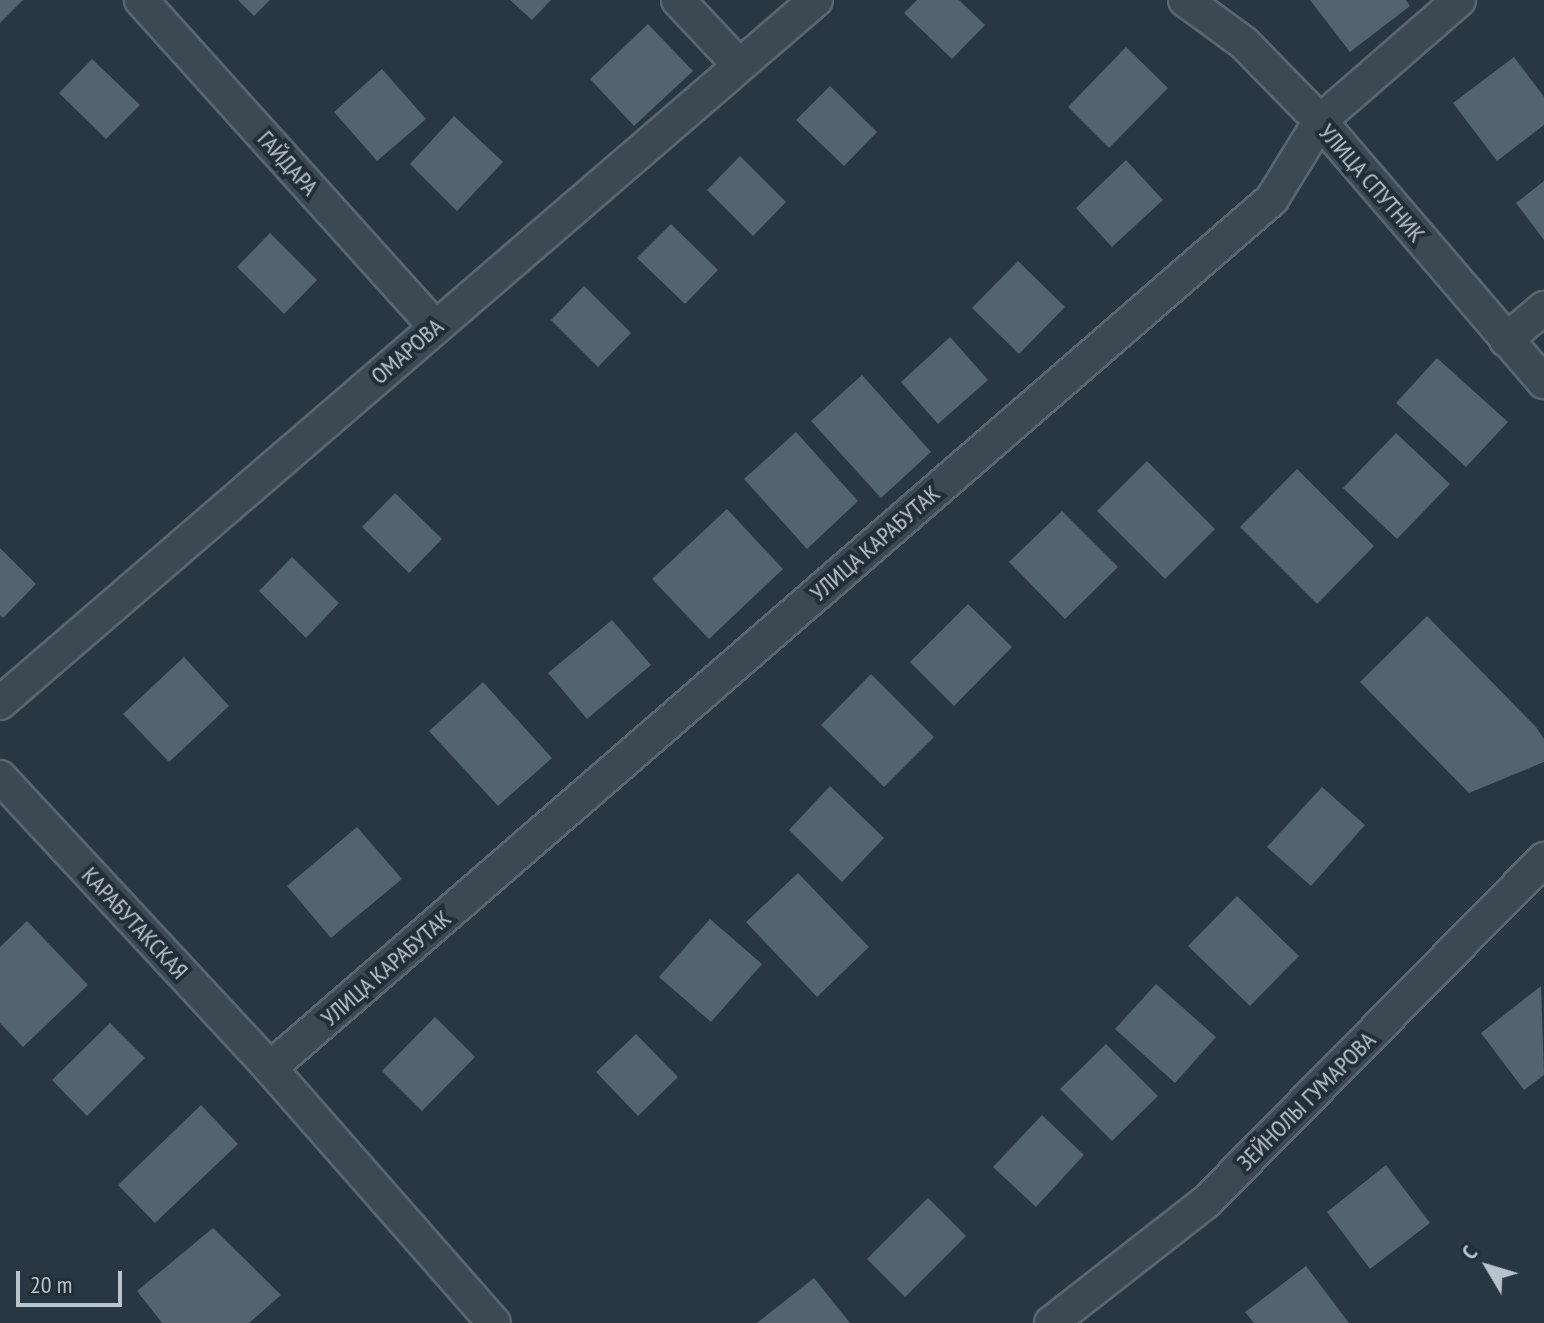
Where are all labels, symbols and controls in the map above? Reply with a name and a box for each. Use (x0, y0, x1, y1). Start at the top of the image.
street label: УЛИЦА СПУТНИК (1313, 118, 1431, 248)
street label: ГАЙДАРА (252, 125, 324, 201)
street label: ОМАРОВА (365, 312, 449, 390)
street label: УЛИЦА КАРАБУТАК (804, 479, 946, 607)
street label: КАРАБУТАКСКАЯ (76, 861, 194, 985)
street label: УЛИЦА КАРАБУТАК (315, 904, 457, 1032)
street label: ЗЕЙНОЛЫ ГУМАРОВА (1231, 1026, 1381, 1176)
north arrow (1448, 1227, 1528, 1307)
text: С (1455, 1240, 1483, 1265)
scale bar (20, 1255, 126, 1305)
text: 20 m (30, 1269, 72, 1300)

